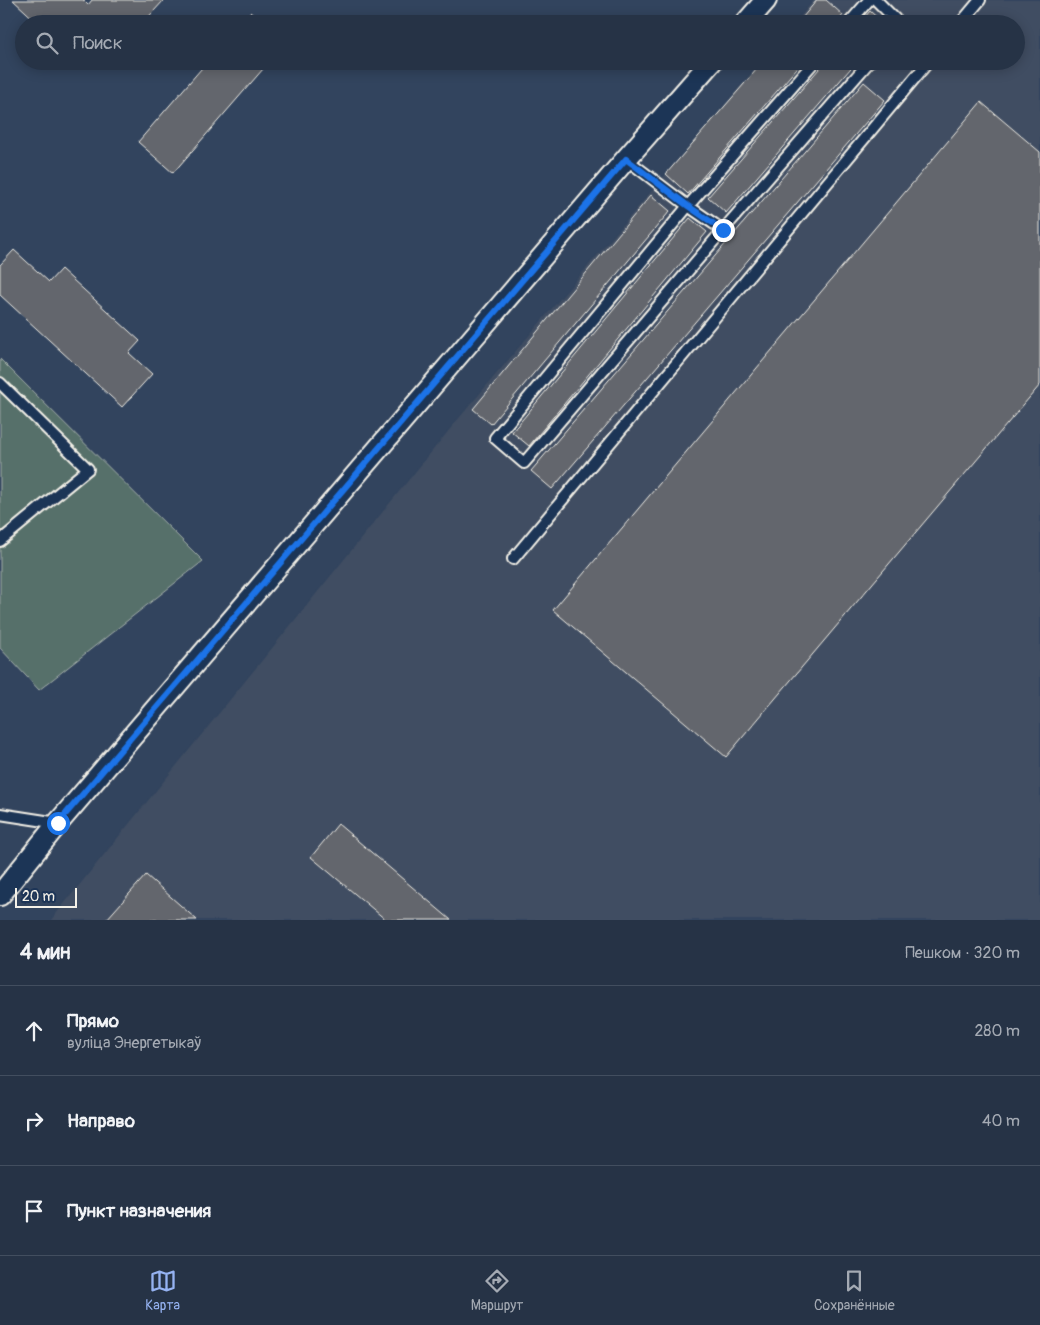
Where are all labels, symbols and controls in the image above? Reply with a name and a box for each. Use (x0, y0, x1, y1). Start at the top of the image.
search box (15, 15, 1025, 70)
icon: search (33, 29, 61, 57)
text: Поиск (73, 31, 123, 55)
route end (712, 219, 735, 242)
route start (47, 812, 70, 835)
scale bar (15, 885, 78, 908)
text: 20 m (22, 888, 55, 905)
text: 4 мин (20, 939, 70, 966)
text: Пешком · 320 m (905, 943, 1020, 963)
text: Прямо (67, 1009, 119, 1033)
icon: ahead (20, 1017, 48, 1045)
text: 280 m (974, 1021, 1020, 1041)
text: вуліца Энергетыкаў (67, 1033, 201, 1053)
icon: right (20, 1107, 48, 1135)
text: Направо (67, 1109, 135, 1133)
text: 40 m (982, 1111, 1020, 1131)
icon: arrive (20, 1197, 48, 1225)
text: Пункт назначения (67, 1199, 211, 1223)
tab: Карта (145, 1267, 180, 1314)
tab: Маршрут (471, 1267, 523, 1314)
tab: Сохранённые (814, 1267, 895, 1314)

